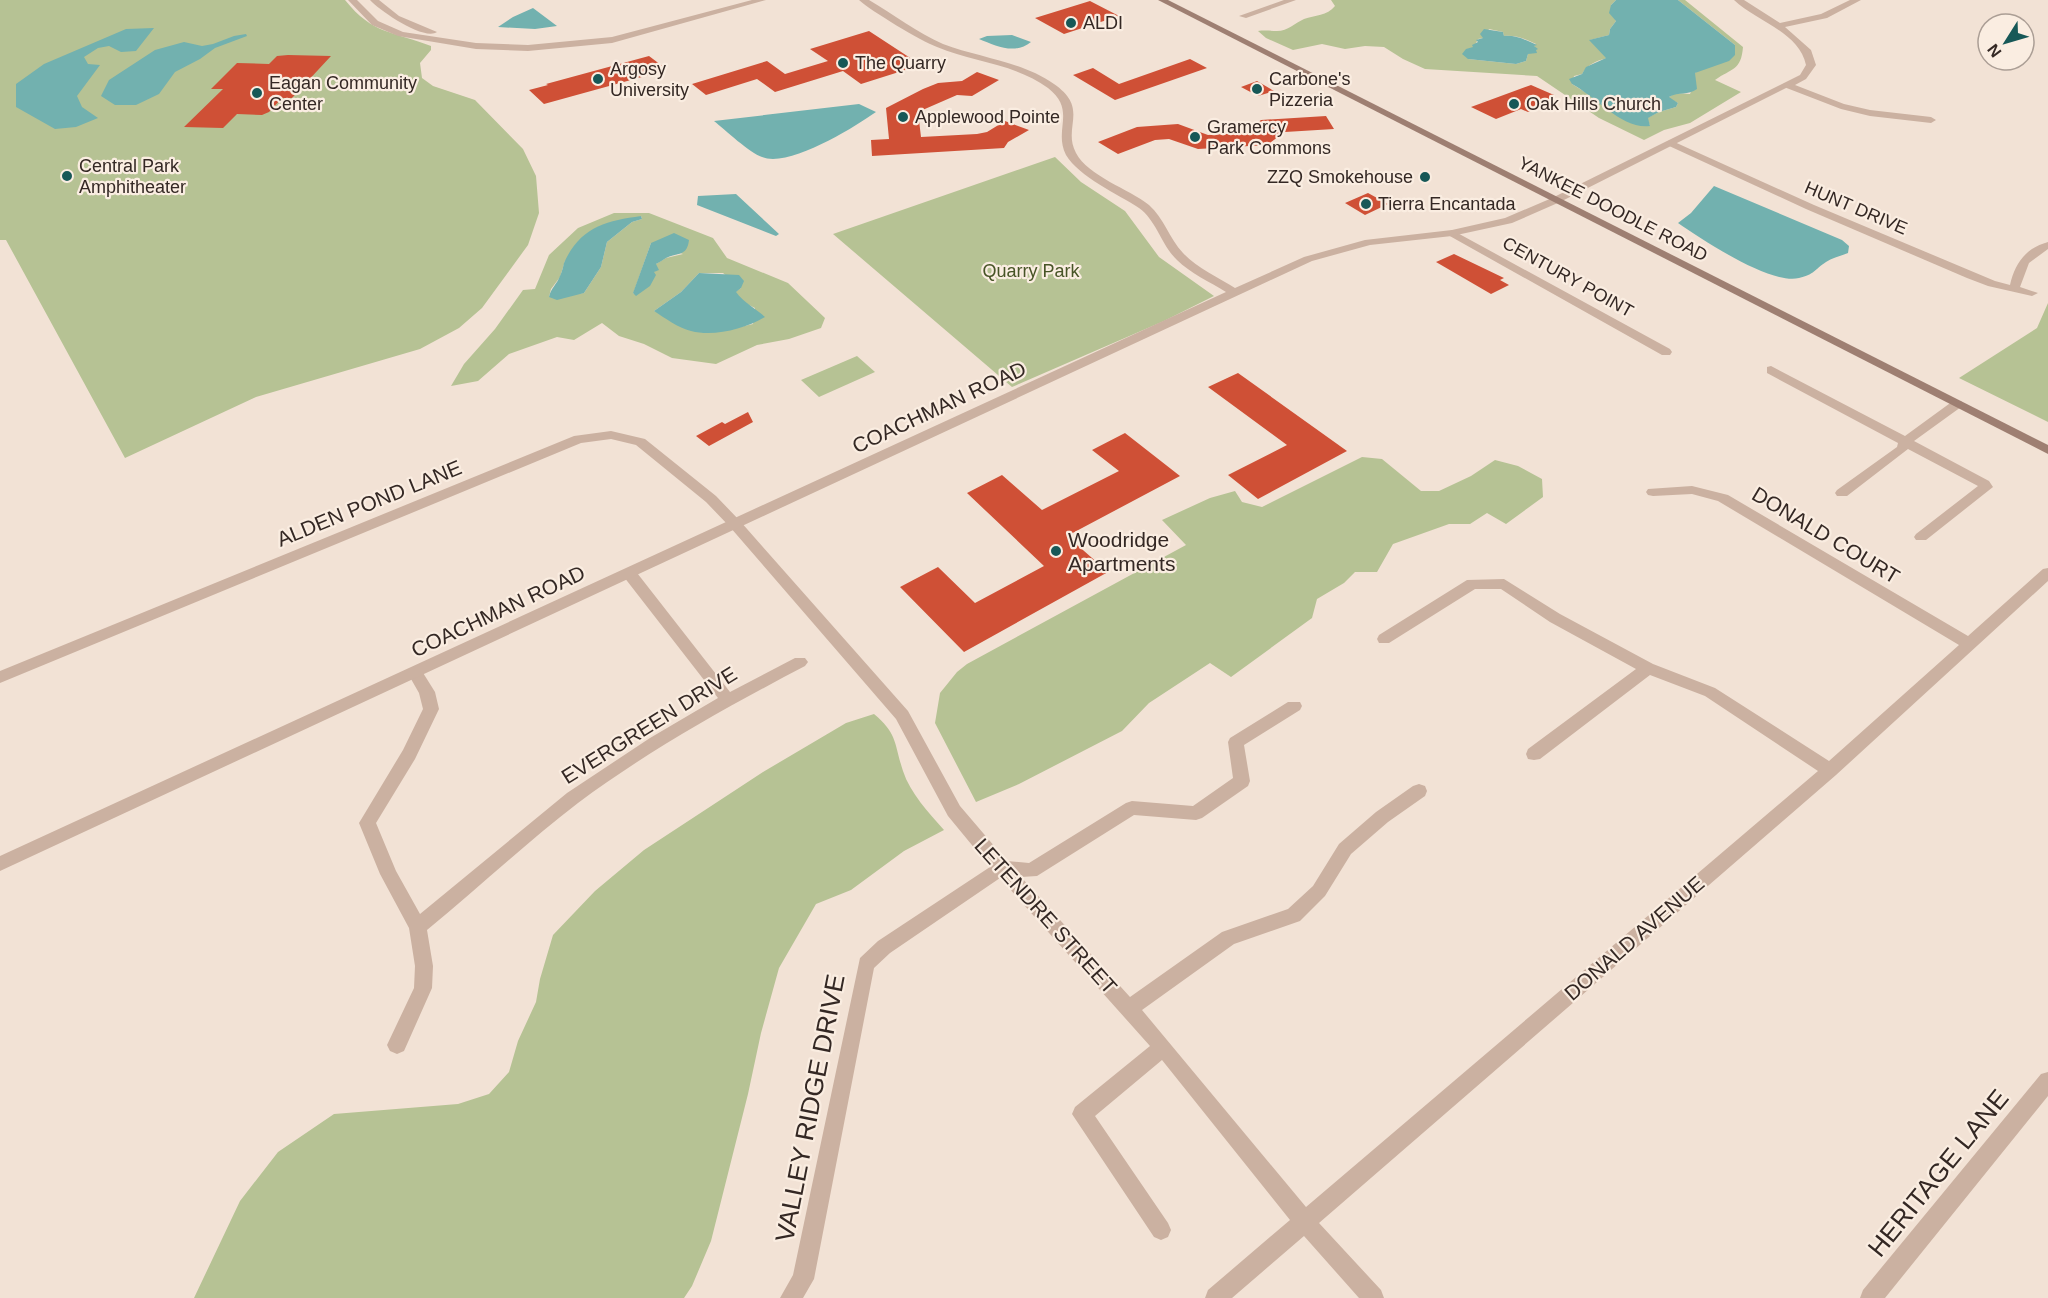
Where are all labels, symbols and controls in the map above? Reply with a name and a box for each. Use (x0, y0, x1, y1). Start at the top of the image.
north arrow (1976, 12, 2036, 72)
place label: ALDI (1083, 13, 1123, 33)
marker: ALDI (1064, 16, 1078, 30)
text: N (1984, 41, 2005, 60)
place label: The Quarry (855, 53, 946, 73)
marker: The Quarry (836, 56, 850, 70)
place label: Argosy University (610, 59, 689, 100)
place label: Carbone's Pizzeria (1269, 69, 1350, 110)
marker: Argosy University (591, 72, 605, 86)
place label: Eagan Community Center (269, 73, 417, 114)
marker: Carbone's Pizzeria (1250, 82, 1264, 96)
marker: Eagan Community Center (250, 86, 264, 100)
place label: Oak Hills Church (1526, 94, 1661, 114)
marker: Oak Hills Church (1507, 97, 1521, 111)
place label: Applewood Pointe (915, 107, 1060, 127)
marker: Applewood Pointe (896, 110, 910, 124)
place label: Gramercy Park Commons (1207, 117, 1331, 158)
marker: Gramercy Park Commons (1188, 130, 1202, 144)
street label: YANKEE DOODLE ROAD (1515, 152, 1711, 266)
place label: Central Park Amphitheater (79, 156, 186, 197)
place label: ZZQ Smokehouse (1267, 167, 1413, 187)
marker: Central Park Amphitheater (60, 169, 74, 183)
marker: ZZQ Smokehouse (1418, 170, 1432, 184)
street label: HUNT DRIVE (1802, 177, 1910, 239)
place label: Tierra Encantada (1378, 194, 1516, 214)
marker: Tierra Encantada (1359, 197, 1373, 211)
street label: CENTURY POINT (1499, 233, 1637, 321)
park label: Quarry Park (982, 261, 1081, 281)
street label: COACHMAN ROAD (848, 357, 1030, 457)
street label: ALDEN POND LANE (273, 455, 465, 551)
street label: DONALD COURT (1748, 482, 1904, 588)
place label: Woodridge Apartments (1068, 528, 1175, 575)
marker: Woodridge Apartments (1049, 544, 1063, 558)
street label: COACHMAN ROAD (407, 561, 589, 661)
street label: EVERGREEN DRIVE (557, 662, 741, 788)
street label: LETENDRE STREET (970, 834, 1122, 998)
street label: DONALD AVENUE (1560, 871, 1708, 1005)
street label: VALLEY RIDGE DRIVE (769, 972, 851, 1244)
street label: HERITAGE LANE (1861, 1083, 2015, 1263)

